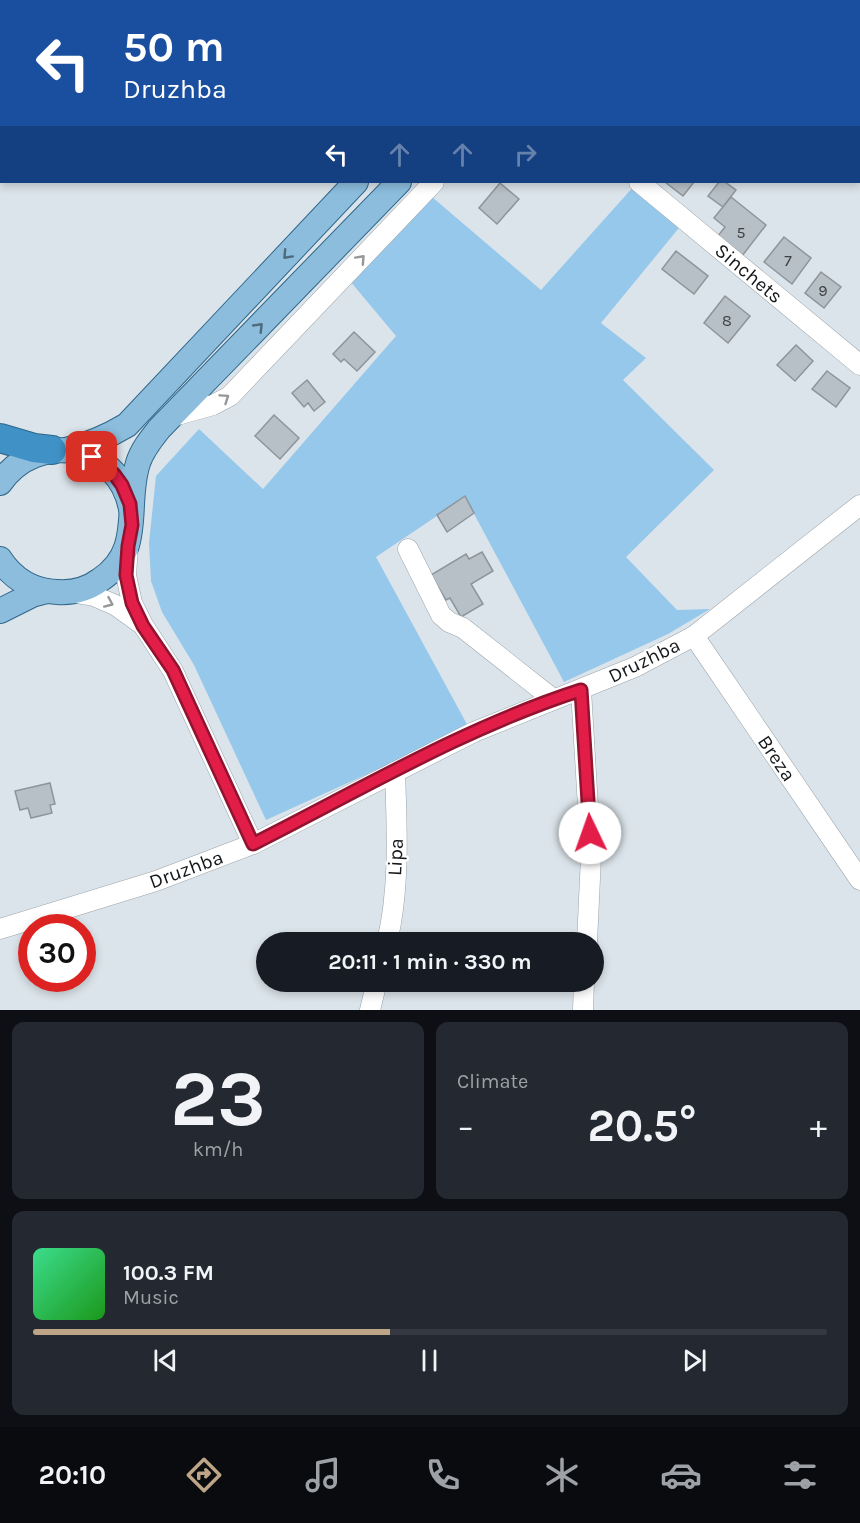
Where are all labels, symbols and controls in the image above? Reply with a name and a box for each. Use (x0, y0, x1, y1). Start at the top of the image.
text: 50 m (123, 22, 225, 72)
icon: left (24, 24, 102, 102)
text: Druzhba (123, 73, 227, 105)
icon: left (320, 138, 353, 171)
icon: ahead (383, 138, 416, 171)
icon: ahead (446, 138, 479, 171)
icon: right (509, 138, 542, 171)
house number: 5 (736, 223, 746, 242)
street label: Sinchets (710, 239, 787, 308)
one-way arrow (284, 247, 295, 258)
house number: 7 (784, 251, 792, 270)
one-way arrow (354, 255, 365, 265)
house number: 9 (818, 281, 828, 300)
house number: 8 (722, 311, 732, 330)
one-way arrow (251, 323, 262, 334)
one-way arrow (218, 394, 229, 405)
pin (66, 431, 117, 482)
icon: arrive (75, 440, 108, 473)
one-way arrow (102, 596, 113, 608)
street label: Druzhba (605, 633, 684, 688)
street label: Breza (753, 731, 800, 786)
position arrow (558, 801, 622, 865)
street label: Lipa (383, 837, 408, 877)
street label: Druzhba (146, 846, 226, 893)
speed limit sign: 30 (18, 914, 96, 992)
text: 20:11 · 1 min · 330 m (328, 949, 532, 975)
text: 23 (170, 1053, 266, 1145)
text: Climate (457, 1070, 528, 1093)
text: 20.5° (587, 1100, 697, 1152)
text: − (457, 1107, 474, 1145)
text: + (810, 1107, 827, 1145)
text: km/h (193, 1138, 243, 1161)
text: 100.3 FM (123, 1260, 214, 1286)
text: Music (123, 1286, 179, 1309)
icon: previous (149, 1344, 182, 1377)
icon: pause (413, 1344, 446, 1377)
icon: next (678, 1344, 711, 1377)
icon: directions (183, 1454, 225, 1496)
icon: music (302, 1454, 344, 1496)
icon: phone (422, 1454, 464, 1496)
icon: climate (541, 1454, 583, 1496)
icon: car (660, 1454, 702, 1496)
icon: filters (779, 1454, 821, 1496)
text: 20:10 (39, 1459, 106, 1491)

